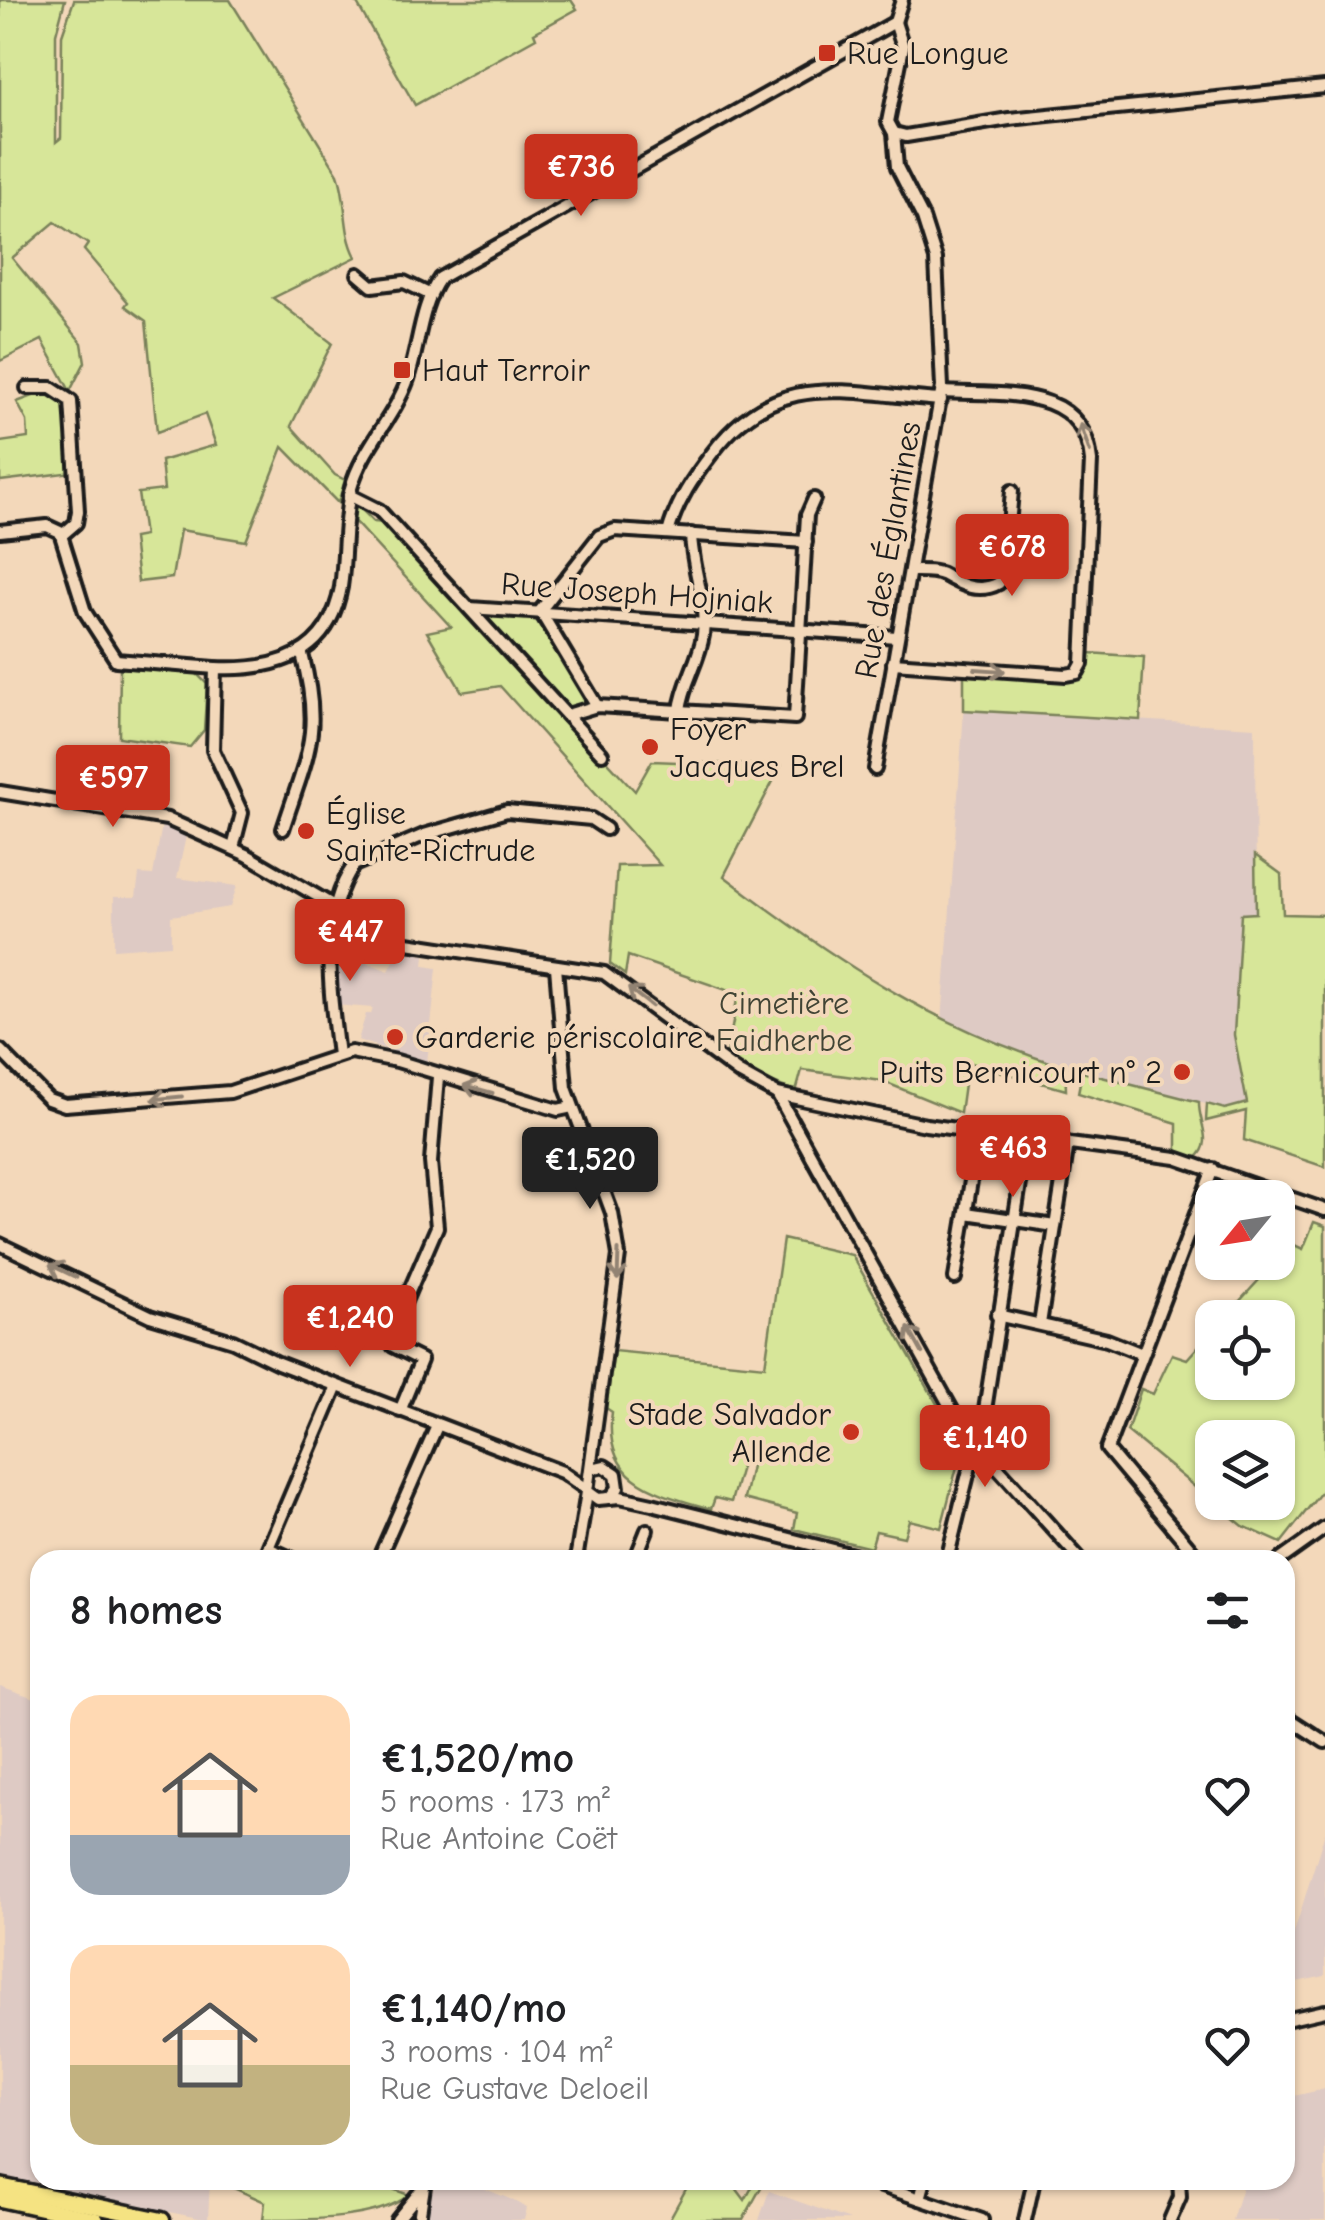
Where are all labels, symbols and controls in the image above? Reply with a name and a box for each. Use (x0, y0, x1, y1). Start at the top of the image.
place label: Rue Longue (847, 35, 1009, 72)
marker: Rue Longue (816, 42, 838, 64)
pin: €736 (522, 134, 640, 219)
text: €736 (547, 148, 615, 185)
place label: Haut Terroir (422, 352, 590, 389)
marker: Haut Terroir (391, 359, 413, 381)
street label: Rue des Églantines (847, 419, 929, 681)
one-way arrow (1075, 424, 1093, 455)
pin: €678 (953, 514, 1071, 599)
text: €678 (978, 528, 1046, 565)
street label: Rue Joseph Hojniak (500, 565, 774, 621)
one-way arrow (974, 661, 1006, 680)
place label: Foyer Jacques Brel (670, 711, 844, 785)
marker: Foyer Jacques Brel (639, 736, 661, 758)
pin: €597 (54, 745, 172, 830)
text: €597 (78, 759, 148, 796)
place label: Église Sainte-Rictrude (326, 795, 535, 869)
marker: Église Sainte-Rictrude (295, 820, 317, 842)
pin: €447 (291, 899, 409, 984)
text: €447 (317, 913, 383, 950)
park label: Cimetière Faidherbe (716, 985, 852, 1059)
one-way arrow (628, 987, 654, 1009)
place label: Garderie périscolaire (415, 1019, 703, 1056)
marker: Garderie périscolaire (384, 1026, 406, 1048)
place label: Puits Bernicourt n° 2 (880, 1054, 1162, 1091)
marker: Puits Bernicourt n° 2 (1171, 1061, 1193, 1083)
one-way arrow (463, 1078, 494, 1097)
one-way arrow (151, 1089, 183, 1108)
pin: €463 (954, 1115, 1072, 1200)
pin: €1,520 (509, 1127, 671, 1212)
text: €463 (978, 1129, 1048, 1166)
text: €1,520 (544, 1141, 636, 1178)
north arrow (1195, 1180, 1295, 1280)
map controls (1195, 1180, 1295, 1520)
one-way arrow (608, 1248, 627, 1280)
one-way arrow (49, 1261, 78, 1280)
pin: €1,240 (269, 1285, 431, 1370)
text: €1,240 (305, 1299, 395, 1336)
button: locate (1195, 1300, 1295, 1400)
one-way arrow (904, 1325, 924, 1355)
place label: Stade Salvador Allende (628, 1396, 831, 1470)
pin: €1,140 (904, 1405, 1066, 1490)
text: €1,140 (942, 1419, 1028, 1456)
button: layers (1195, 1420, 1295, 1520)
marker: Stade Salvador Allende (840, 1421, 862, 1443)
icon: filters (1200, 1583, 1255, 1638)
text: 8 homes (70, 1586, 222, 1635)
text: €1,520/mo (380, 1734, 574, 1783)
icon: home (150, 1735, 270, 1855)
icon: heart (1200, 1768, 1255, 1823)
text: 5 rooms · 173 m² (380, 1783, 610, 1820)
text: Rue Antoine Coët (380, 1820, 617, 1857)
text: €1,140/mo (380, 1984, 567, 2033)
icon: home (150, 1985, 270, 2105)
icon: heart (1200, 2018, 1255, 2073)
text: 3 rooms · 104 m² (380, 2033, 612, 2070)
text: Rue Gustave Deloeil (380, 2070, 649, 2107)

